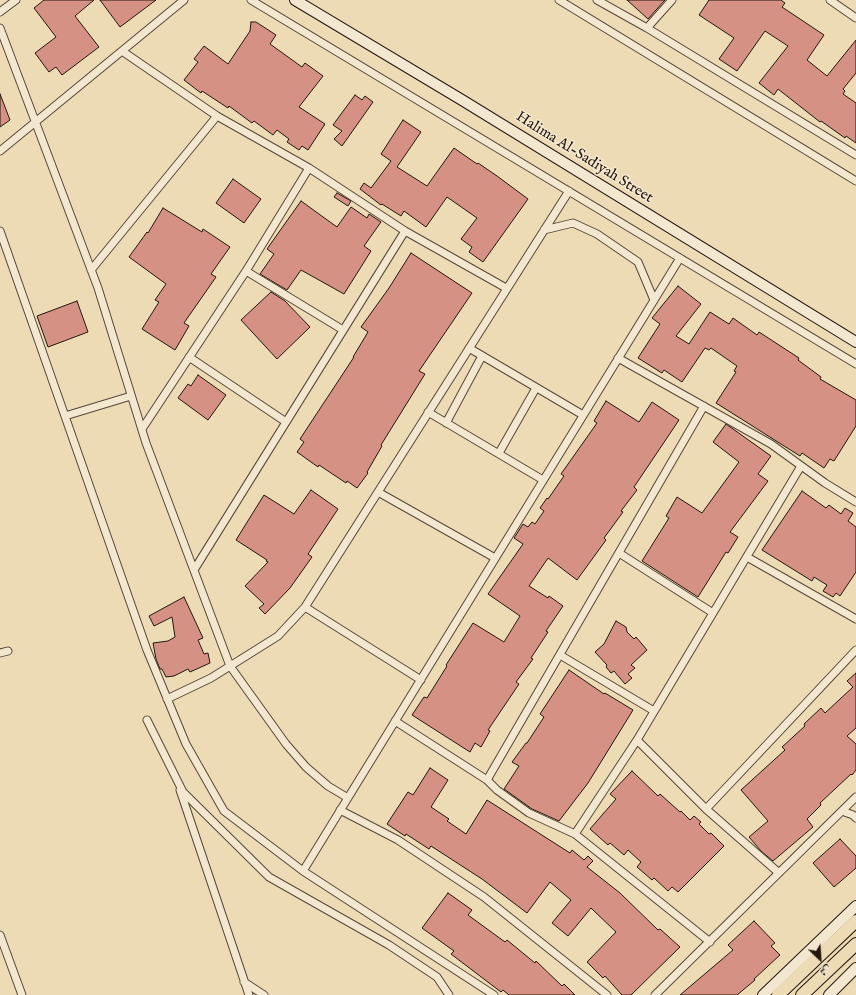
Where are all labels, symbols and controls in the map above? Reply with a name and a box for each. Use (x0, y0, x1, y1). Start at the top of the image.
street label: Halima Al-Sadiyah Street (512, 108, 656, 208)
north arrow (800, 939, 840, 979)
text: ش (817, 961, 833, 979)

